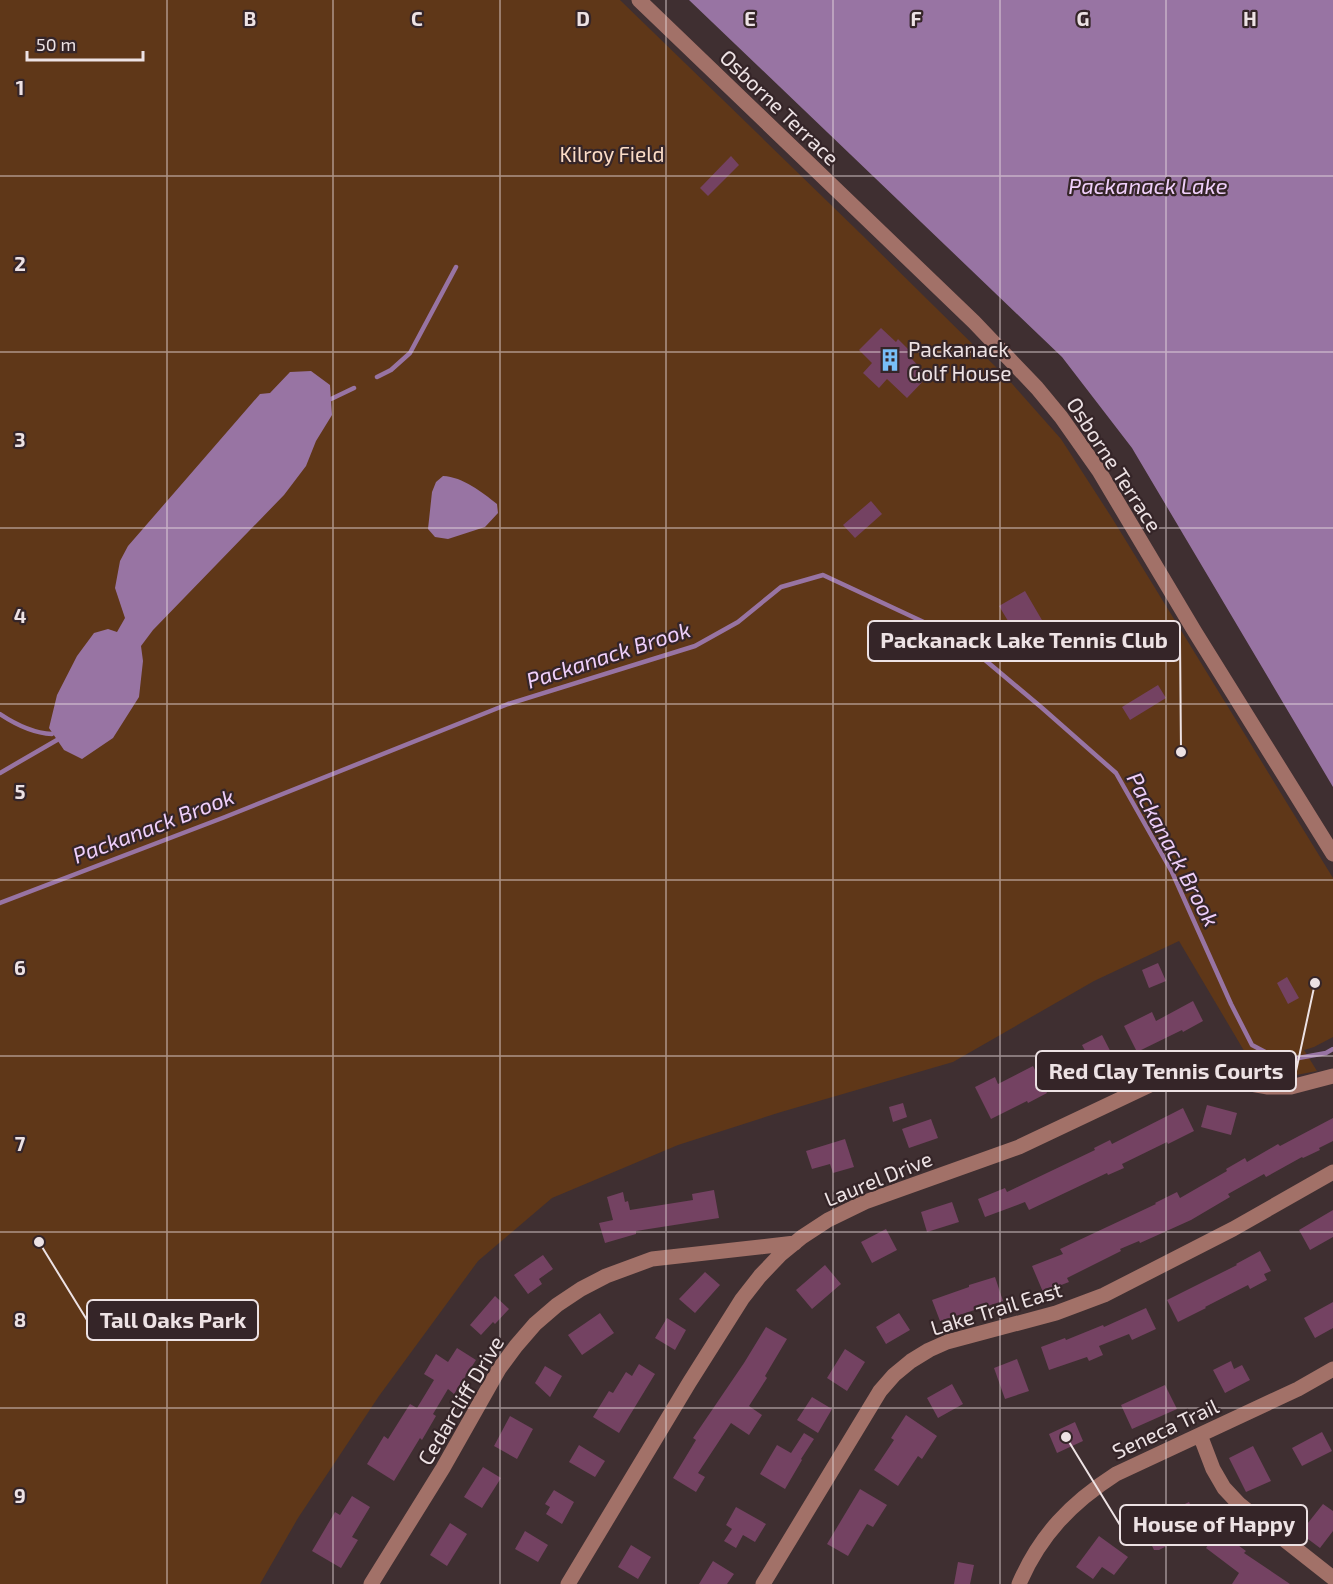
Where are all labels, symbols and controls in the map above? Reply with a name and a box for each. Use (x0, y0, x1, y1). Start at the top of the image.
text: B (244, 6, 256, 30)
text: C (411, 6, 423, 30)
text: D (576, 6, 590, 30)
text: E (744, 6, 756, 30)
text: F (910, 6, 922, 30)
text: G (1077, 6, 1089, 30)
text: H (1243, 6, 1257, 30)
scale bar (27, 24, 142, 62)
text: 50 m (36, 33, 76, 55)
street label: Osborne Terrace (715, 44, 845, 170)
text: 1 (16, 75, 24, 99)
park label: Kilroy Field (559, 141, 665, 166)
water label: Packanack Lake (1068, 172, 1228, 198)
text: 2 (14, 251, 26, 275)
place label: Packanack Golf House (908, 336, 1011, 385)
building icon: Packanack Golf House (877, 347, 903, 373)
street label: Osborne Terrace (1062, 392, 1168, 536)
text: 3 (14, 427, 26, 451)
text: 4 (14, 603, 27, 627)
water label: Packanack Brook (523, 615, 693, 693)
callout: Packanack Lake Tennis Club (868, 621, 1180, 661)
text: Packanack Lake Tennis Club (880, 626, 1168, 652)
water label: Packanack Brook (1122, 767, 1226, 931)
text: 5 (14, 779, 26, 803)
water label: Packanack Brook (69, 782, 237, 868)
text: 6 (14, 955, 26, 979)
callout: Red Clay Tennis Courts (1036, 1051, 1296, 1091)
text: Red Clay Tennis Courts (1049, 1057, 1283, 1084)
text: 7 (15, 1131, 26, 1155)
street label: Laurel Drive (820, 1145, 936, 1211)
street label: Lake Trail East (927, 1276, 1065, 1340)
callout: Tall Oaks Park (87, 1300, 258, 1340)
text: Tall Oaks Park (100, 1306, 247, 1332)
text: 8 (14, 1307, 26, 1331)
street label: Cedarcliff Drive (412, 1331, 508, 1469)
street label: Seneca Trail (1108, 1392, 1223, 1463)
text: 9 (14, 1483, 26, 1507)
callout: House of Happy (1120, 1505, 1307, 1545)
text: House of Happy (1133, 1510, 1296, 1537)

